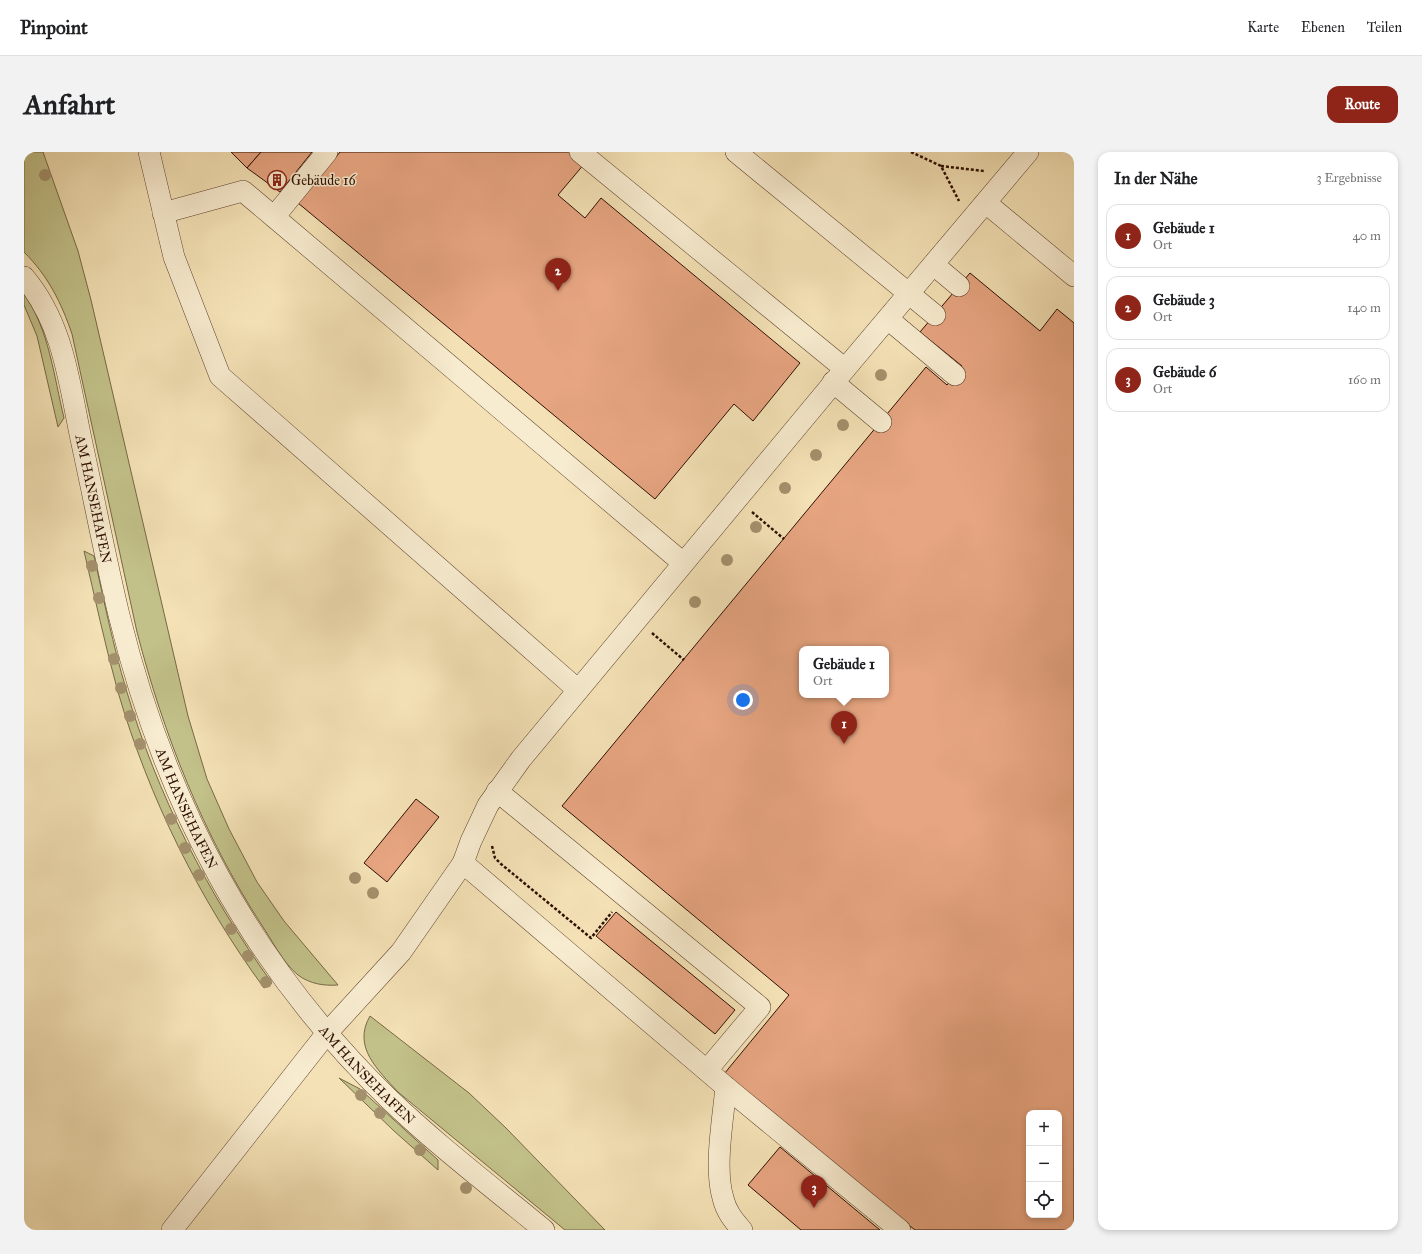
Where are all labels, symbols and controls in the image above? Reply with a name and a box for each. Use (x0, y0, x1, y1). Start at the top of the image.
text: Pinpoint (20, 16, 88, 39)
text: Karte (1247, 19, 1279, 36)
text: Ebenen (1301, 19, 1345, 36)
text: Teilen (1367, 19, 1402, 36)
button: Route (1327, 86, 1398, 123)
text: Anfahrt (24, 87, 115, 122)
text: In der Nähe (1114, 168, 1198, 189)
building icon: Gebäude 16 (266, 169, 288, 191)
text: 3 Ergebnisse (1317, 170, 1382, 186)
place label: Gebäude 16 (291, 172, 357, 189)
text: Gebäude 1 (1153, 219, 1215, 237)
text: 1 (1125, 228, 1131, 244)
text: 40 m (1352, 228, 1381, 244)
text: Ort (1153, 237, 1172, 253)
pin: 2 (545, 258, 571, 291)
text: Gebäude 3 (1153, 291, 1215, 309)
text: 2 (1125, 300, 1131, 316)
text: 140 m (1347, 300, 1381, 316)
text: Ort (1153, 309, 1172, 325)
text: Gebäude 6 (1153, 363, 1217, 381)
text: 3 (1125, 372, 1131, 388)
text: 160 m (1348, 372, 1381, 388)
text: Ort (1153, 381, 1172, 397)
street label: AM HANSEHAFEN (71, 432, 115, 565)
popup (799, 646, 889, 698)
text: Gebäude 1 (813, 655, 875, 673)
text: Ort (813, 673, 833, 689)
your location (733, 690, 753, 710)
pin: 1 (831, 711, 857, 744)
street label: AM HANSEHAFEN (151, 745, 221, 872)
street label: AM HANSEHAFEN (315, 1021, 419, 1128)
map controls (1026, 1110, 1062, 1218)
button: + (1026, 1110, 1062, 1146)
button: − (1026, 1146, 1062, 1182)
pin: 3 (801, 1175, 827, 1208)
button: locate (1026, 1182, 1062, 1218)

